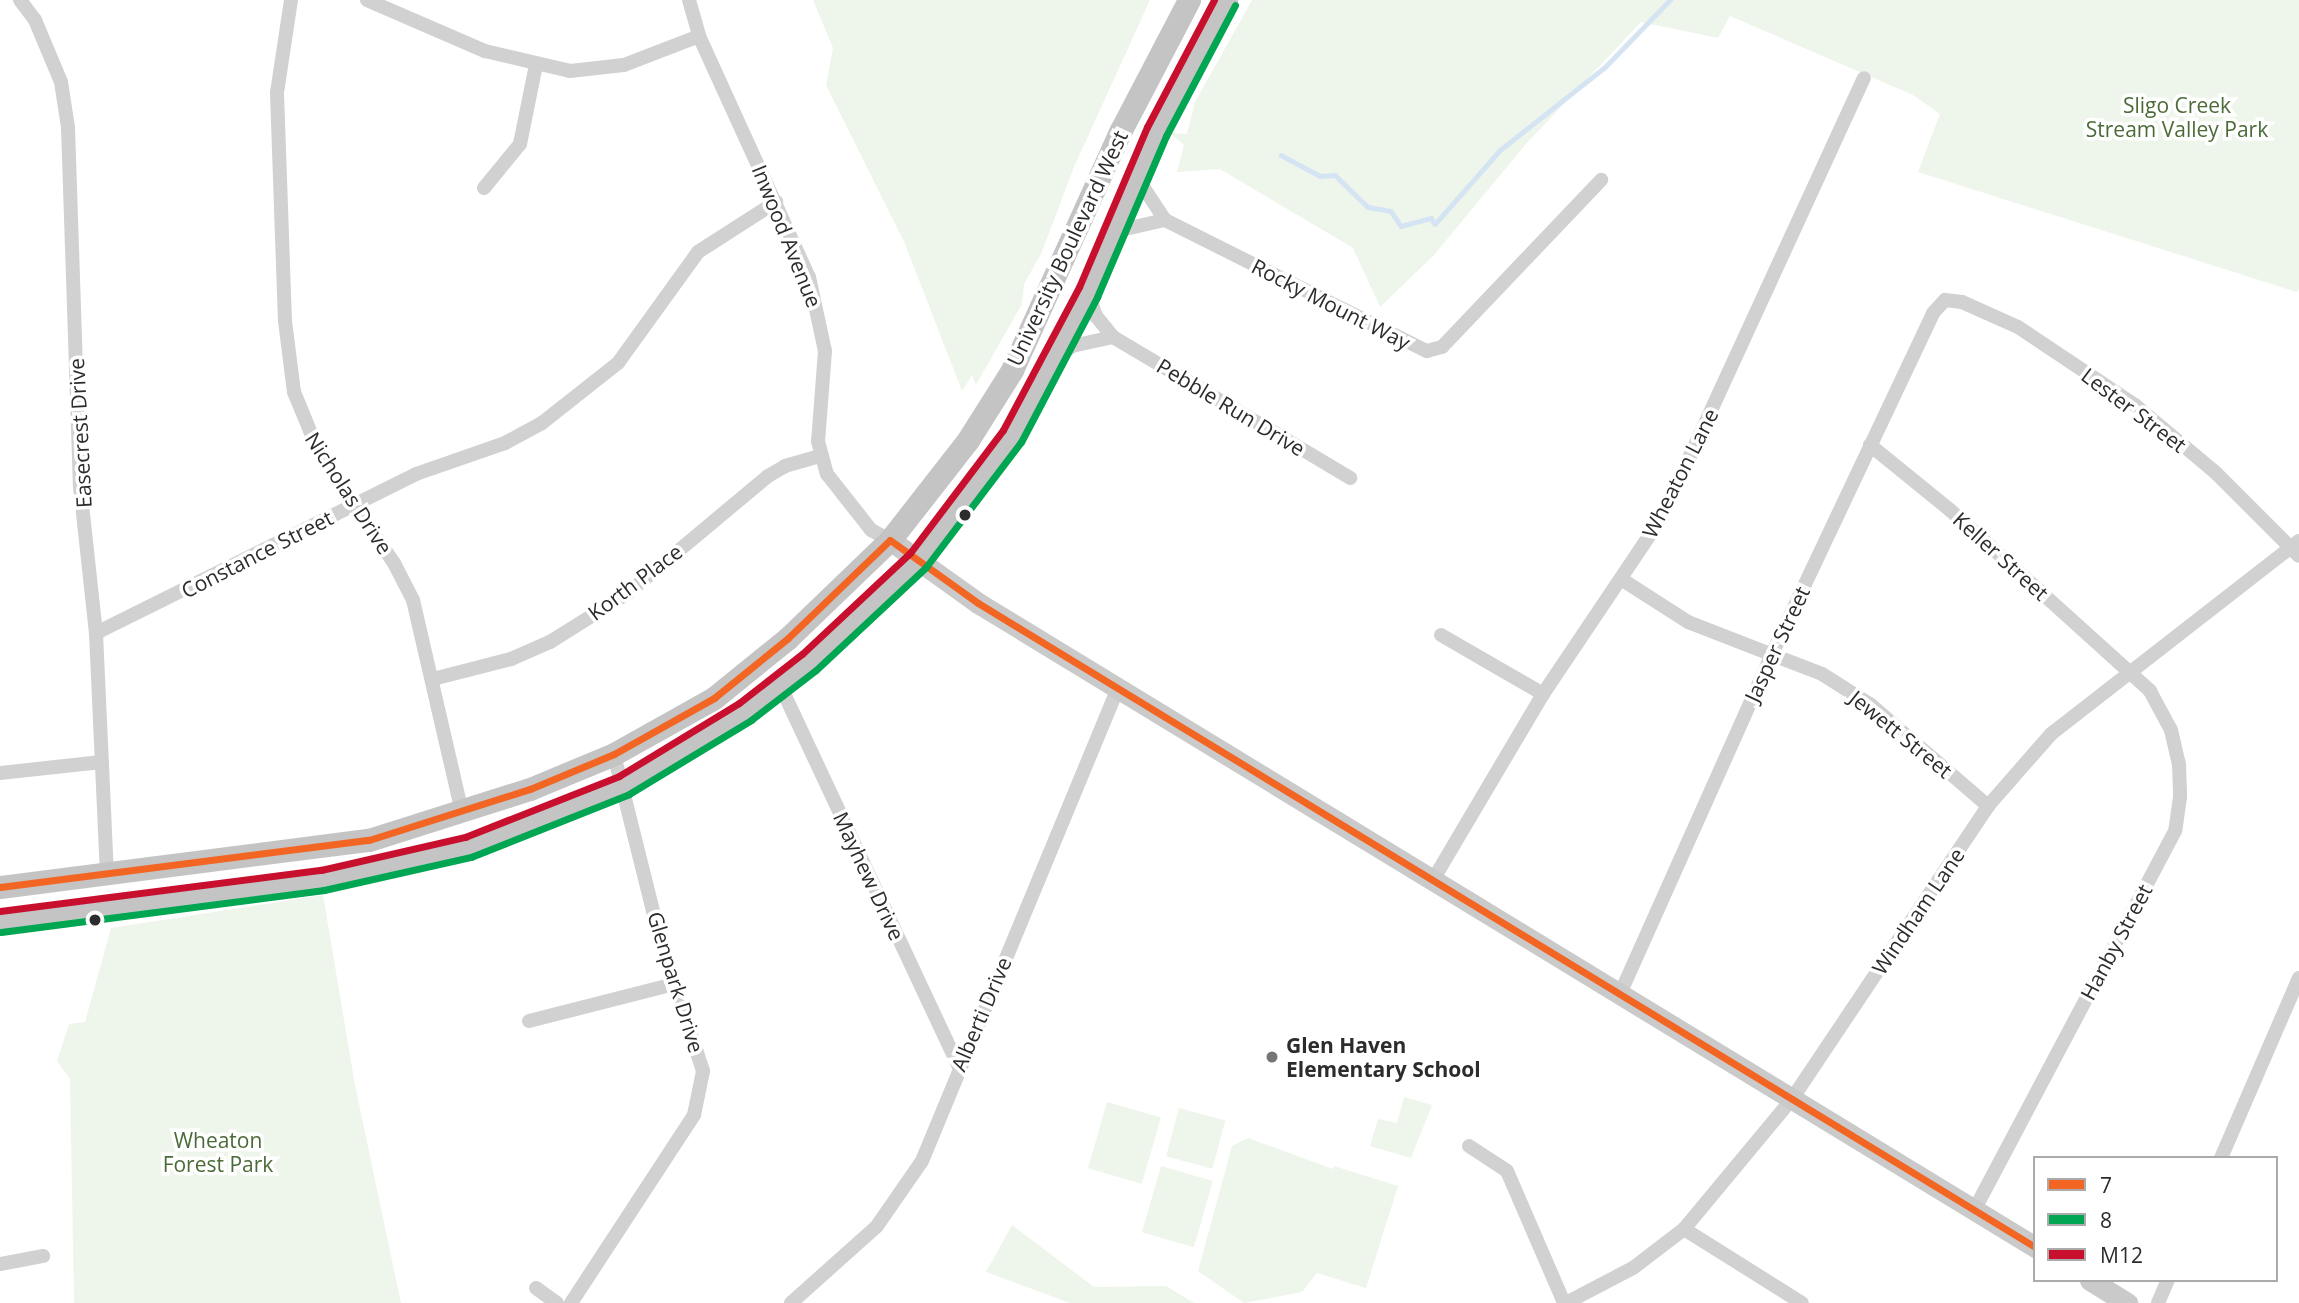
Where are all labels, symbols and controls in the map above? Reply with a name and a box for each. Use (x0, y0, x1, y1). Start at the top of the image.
park label: Sligo Creek Stream Valley Park (2086, 92, 2268, 142)
street label: University Boulevard West (1001, 126, 1133, 370)
street label: Inwood Avenue (747, 161, 827, 311)
street label: Rocky Mount Way (1248, 253, 1414, 355)
street label: Pebble Run Drive (1152, 353, 1310, 461)
street label: Easecrest Drive (63, 357, 97, 509)
street label: Lester Street (2077, 362, 2191, 458)
street label: Wheaton Lane (1637, 404, 1723, 542)
street label: Nicholas Drive (300, 427, 398, 559)
street label: Constance Street (177, 505, 337, 603)
street label: Keller Street (1948, 507, 2054, 605)
unlabelled marker (958, 508, 972, 522)
street label: Korth Place (583, 538, 687, 626)
street label: Jasper Street (1739, 582, 1815, 706)
street label: Jewett Street (1845, 685, 1957, 783)
street label: Mayhew Drive (828, 808, 910, 944)
street label: Windham Lane (1866, 843, 1970, 979)
street label: Hanby Street (2075, 880, 2157, 1004)
street label: Glenpark Drive (643, 908, 709, 1056)
unlabelled marker (88, 913, 102, 927)
street label: Alberti Drive (946, 953, 1016, 1075)
place label: Glen Haven Elementary School (1286, 1032, 1481, 1082)
marker: Glen Haven Elementary School (1264, 1049, 1280, 1065)
park label: Wheaton Forest Park (163, 1127, 273, 1177)
legend (2033, 1156, 2278, 1282)
text: 7 (2100, 1171, 2112, 1199)
text: 8 (2100, 1206, 2112, 1234)
text: M12 (2100, 1241, 2143, 1269)

